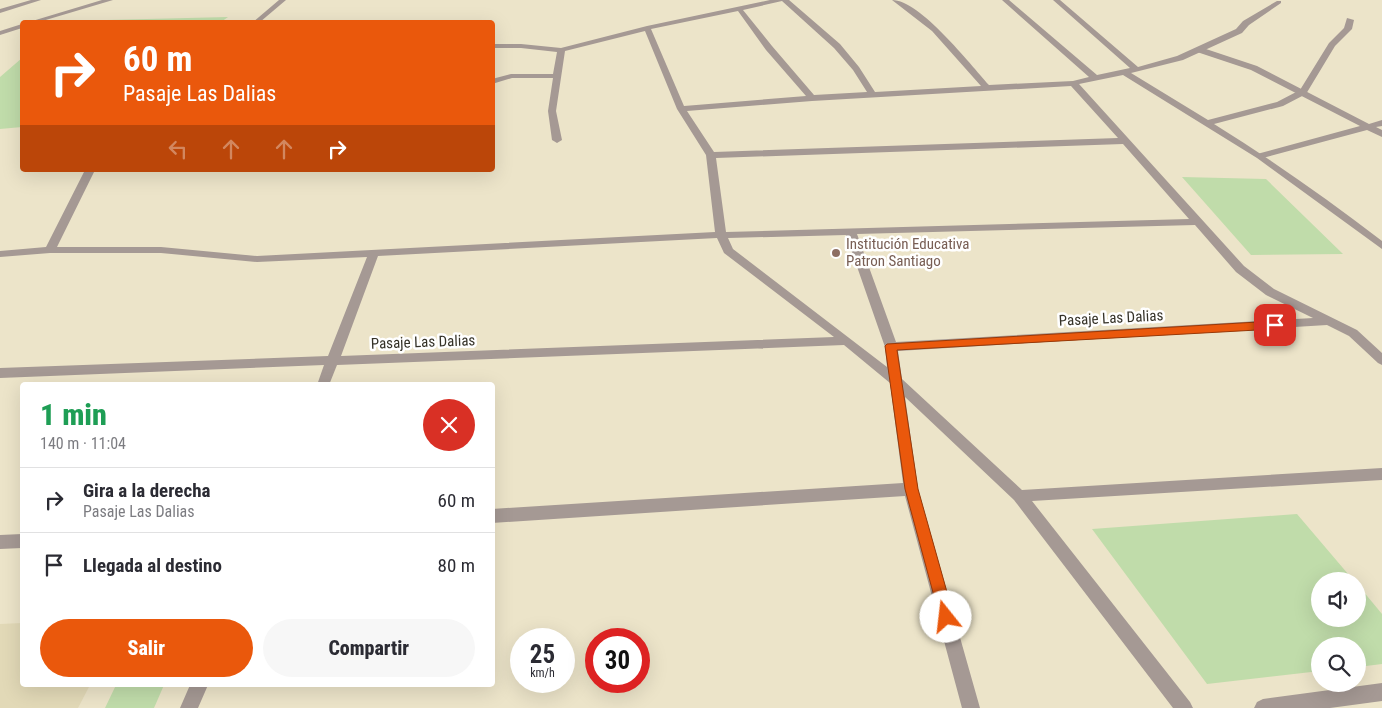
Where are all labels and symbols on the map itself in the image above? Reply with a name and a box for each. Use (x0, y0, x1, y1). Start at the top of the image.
place label: Institución Educativa Patron Santiago (846, 235, 970, 270)
marker: Institución Educativa Patron Santiago (830, 247, 842, 259)
pin (1254, 304, 1296, 346)
street label: Pasaje Las Dalias (1058, 306, 1164, 330)
street label: Pasaje Las Dalias (370, 331, 476, 353)
position arrow (919, 590, 971, 642)
speed limit sign: 30 (585, 628, 650, 693)

